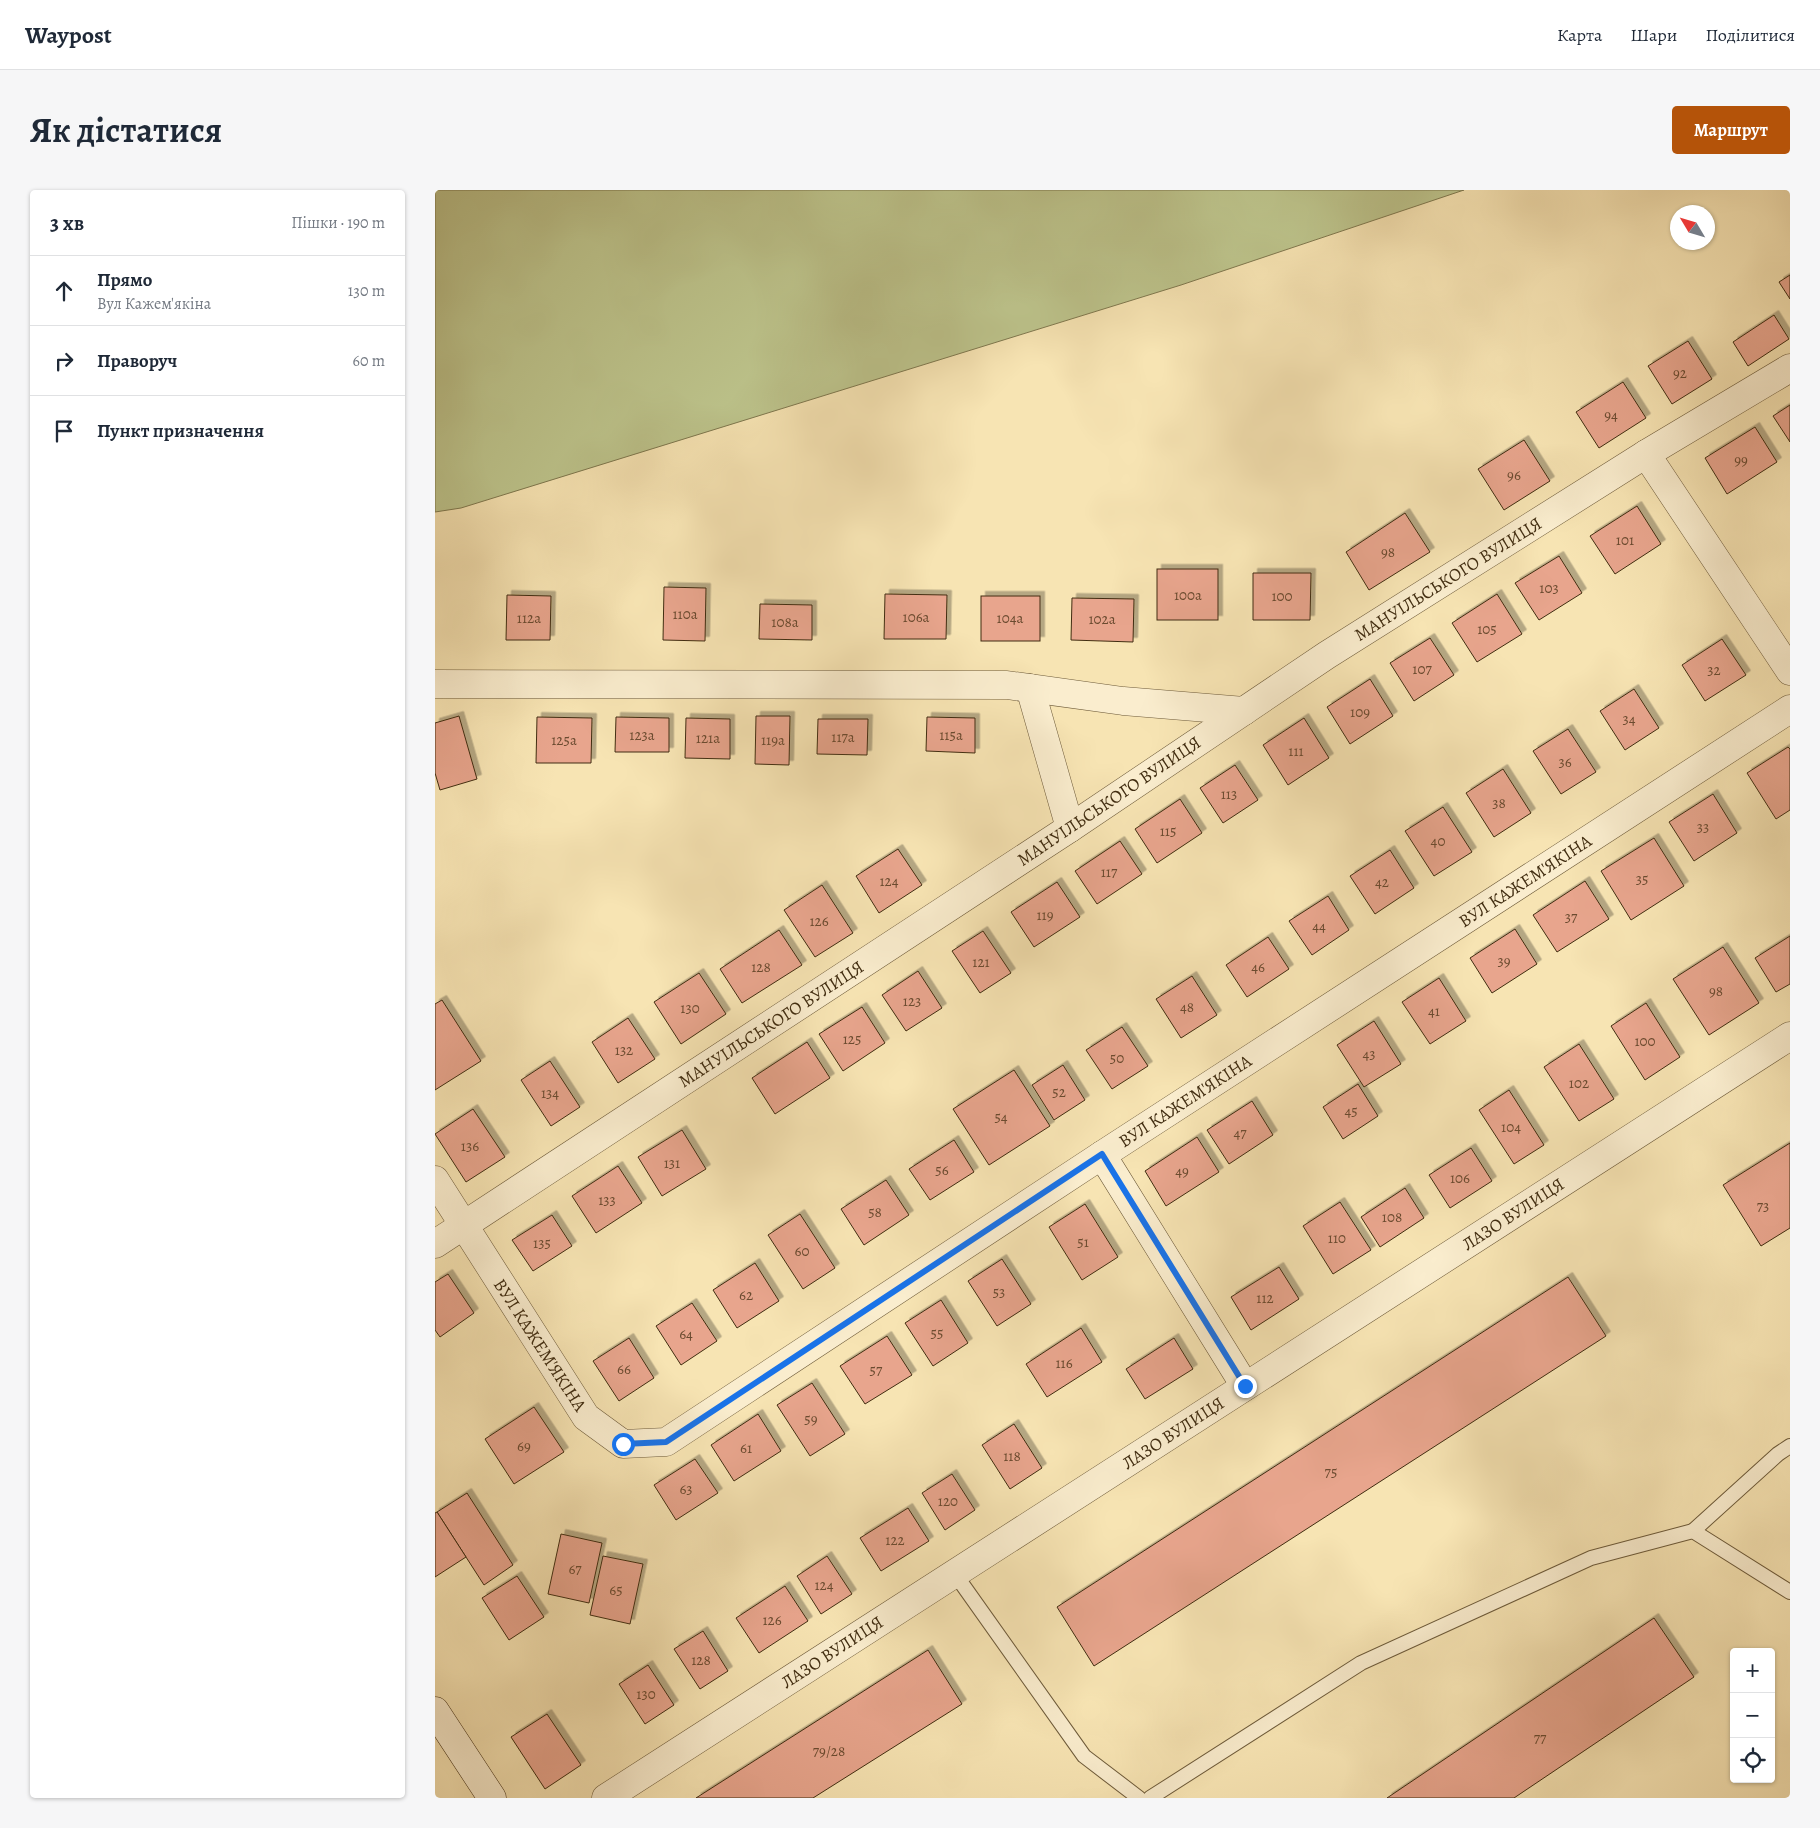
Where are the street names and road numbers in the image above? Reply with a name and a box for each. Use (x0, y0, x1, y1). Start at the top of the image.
street label: МАНУІЛЬСЬКОГО ВУЛИЦЯ (1350, 511, 1546, 647)
street label: МАНУІЛЬСЬКОГО ВУЛИЦЯ (1013, 731, 1205, 871)
street label: ВУЛ КАЖЕМ'ЯКІНА (1454, 829, 1597, 933)
street label: МАНУІЛЬСЬКОГО ВУЛИЦЯ (674, 955, 868, 1093)
street label: ВУЛ КАЖЕМ'ЯКІНА (1114, 1049, 1257, 1153)
street label: ЛАЗО ВУЛИЦЯ (1457, 1172, 1569, 1256)
street label: ВУЛ КАЖЕМ'ЯКІНА (488, 1274, 592, 1417)
street label: ЛАЗО ВУЛИЦЯ (1117, 1391, 1229, 1475)
street label: ЛАЗО ВУЛИЦЯ (776, 1610, 888, 1694)

